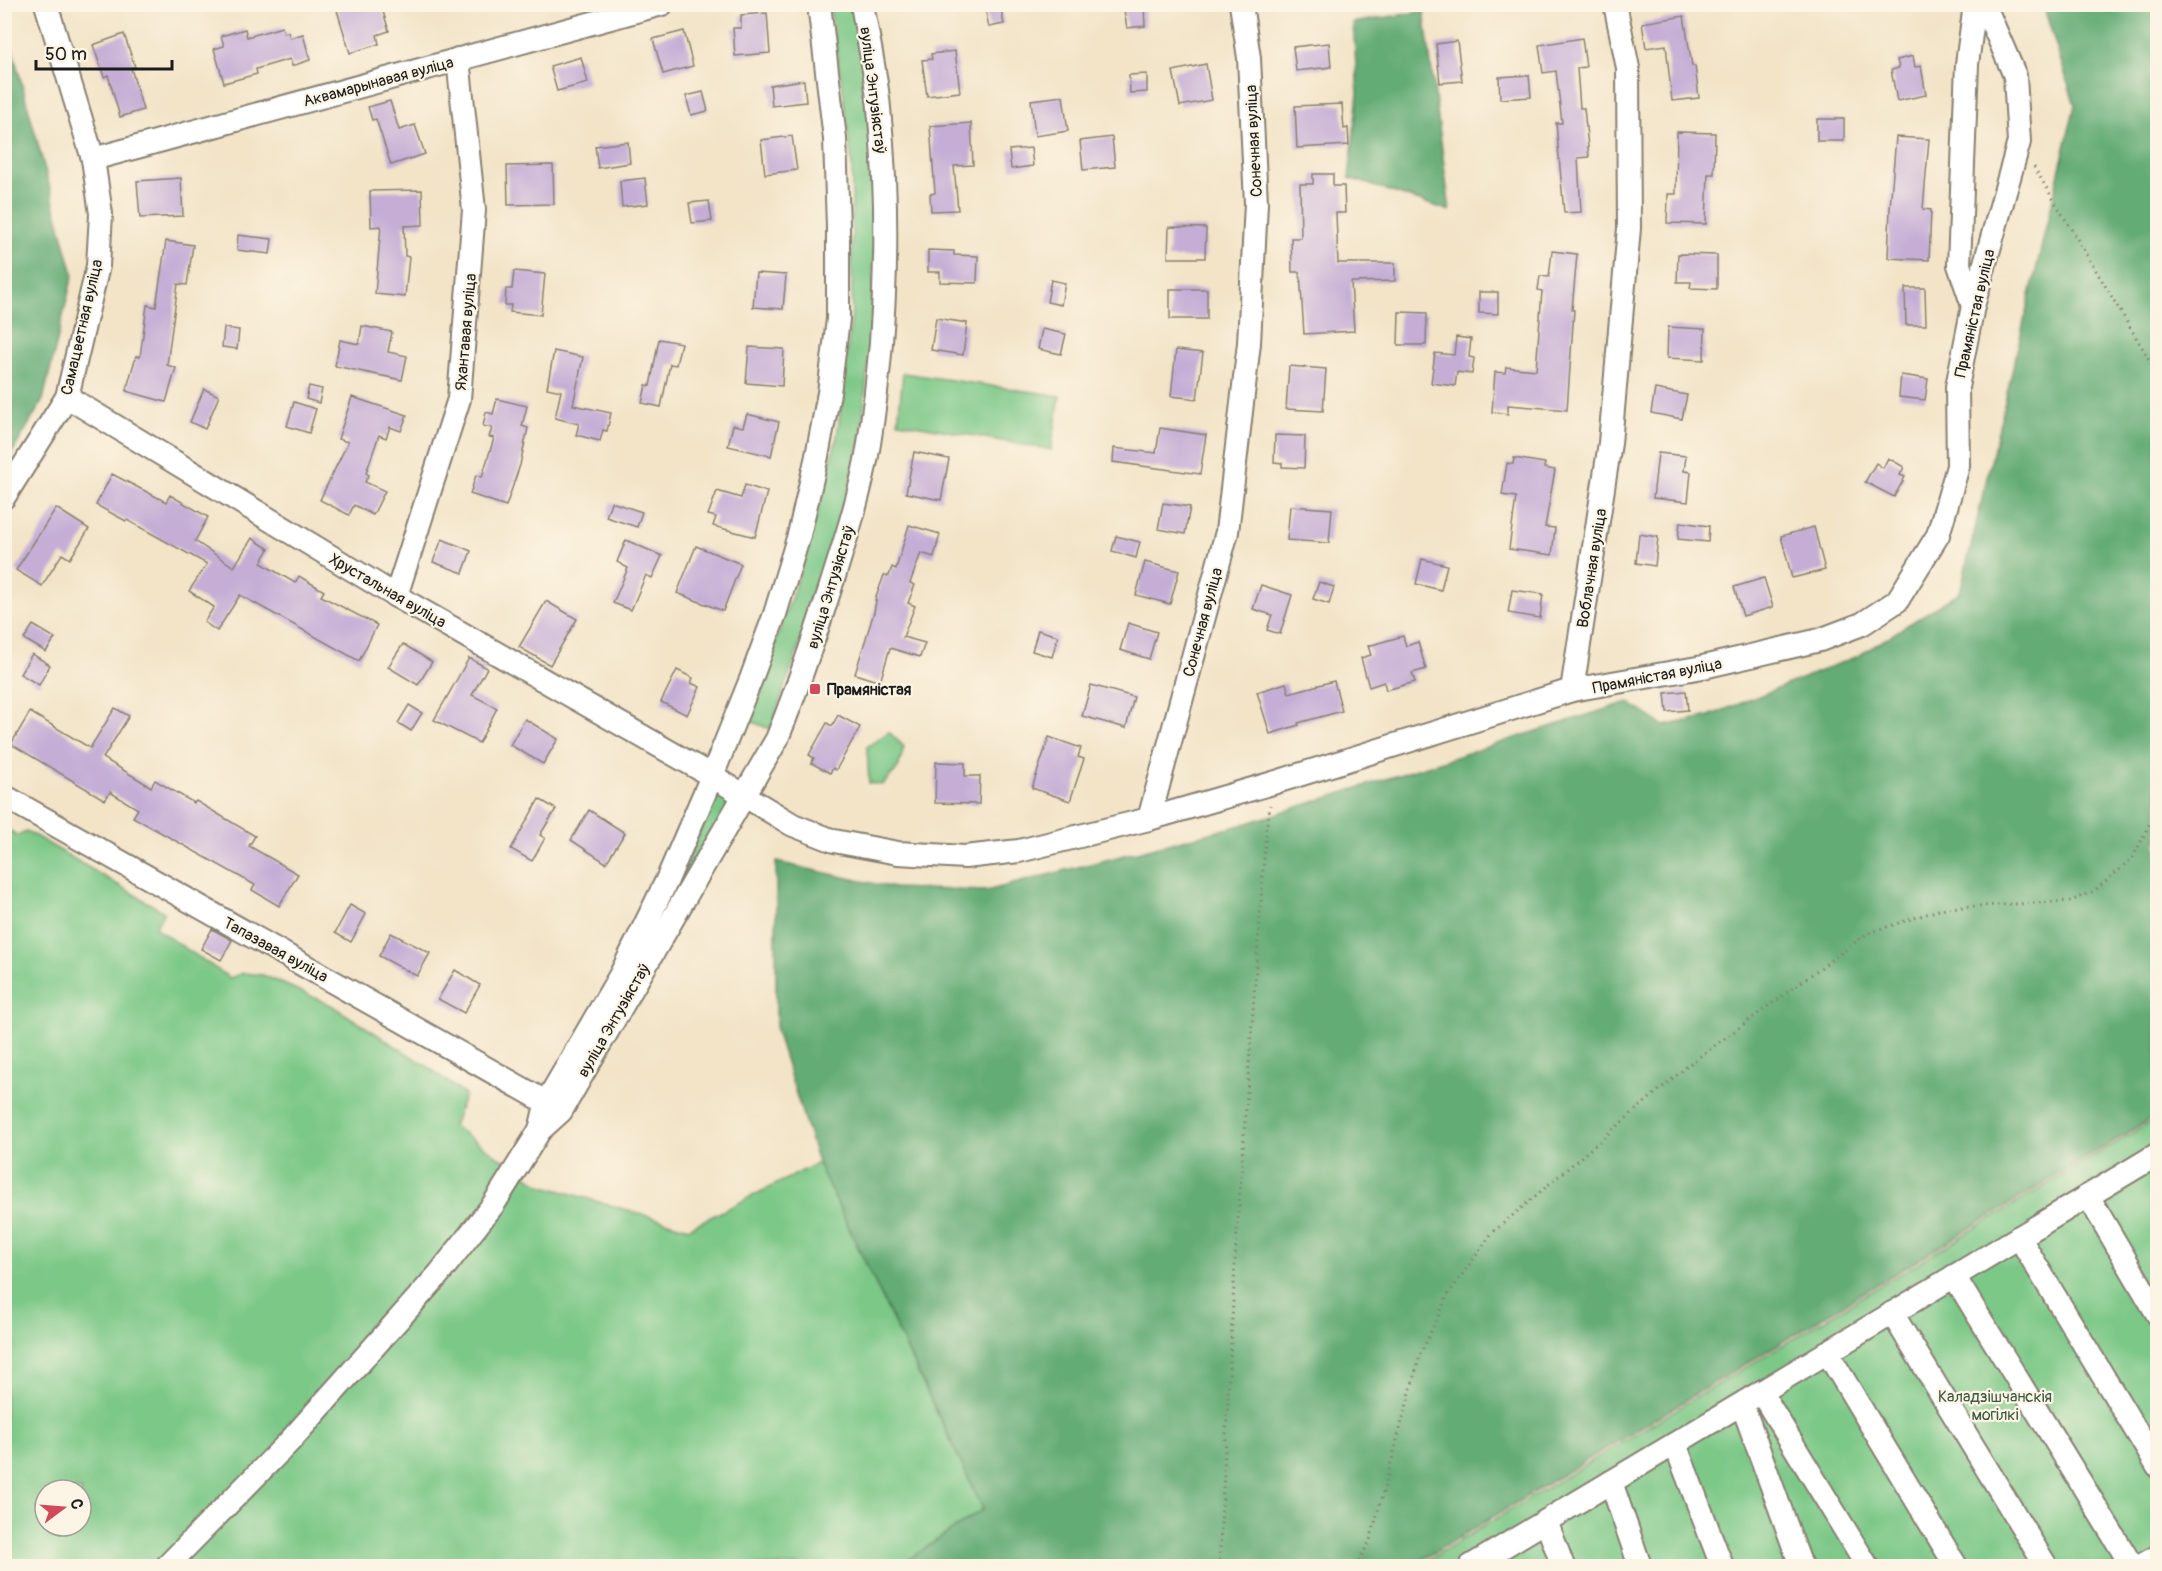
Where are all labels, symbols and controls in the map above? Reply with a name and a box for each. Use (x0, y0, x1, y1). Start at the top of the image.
street label: вуліца Энтузіястаў (855, 26, 891, 155)
scale bar (36, 33, 172, 71)
text: 50 m (45, 43, 87, 66)
street label: Аквамарынавая вуліца (301, 52, 456, 112)
street label: Сонечная вуліца (1241, 84, 1267, 198)
street label: Прамяністая вуліца (1950, 247, 1999, 379)
street label: Самацветная вуліца (57, 257, 107, 397)
street label: Яхантавая вуліца (451, 272, 481, 392)
street label: Воблачная вуліца (1573, 507, 1611, 629)
street label: вуліца Энтузіястаў (803, 523, 859, 651)
street label: Хрустальная вуліца (325, 549, 450, 632)
street label: Сонечная вуліца (1179, 565, 1227, 679)
street label: Прамяністая вуліца (1591, 654, 1723, 698)
place label: Прамяністая (827, 680, 912, 700)
marker: Прамяністая (808, 682, 822, 696)
street label: Тапазавая вуліца (220, 913, 331, 987)
street label: вуліца Энтузіястаў (573, 960, 654, 1081)
park label: Каладзішчанскія могілкі (1938, 1387, 2052, 1425)
north arrow (33, 1478, 93, 1538)
text: С (65, 1497, 87, 1512)

